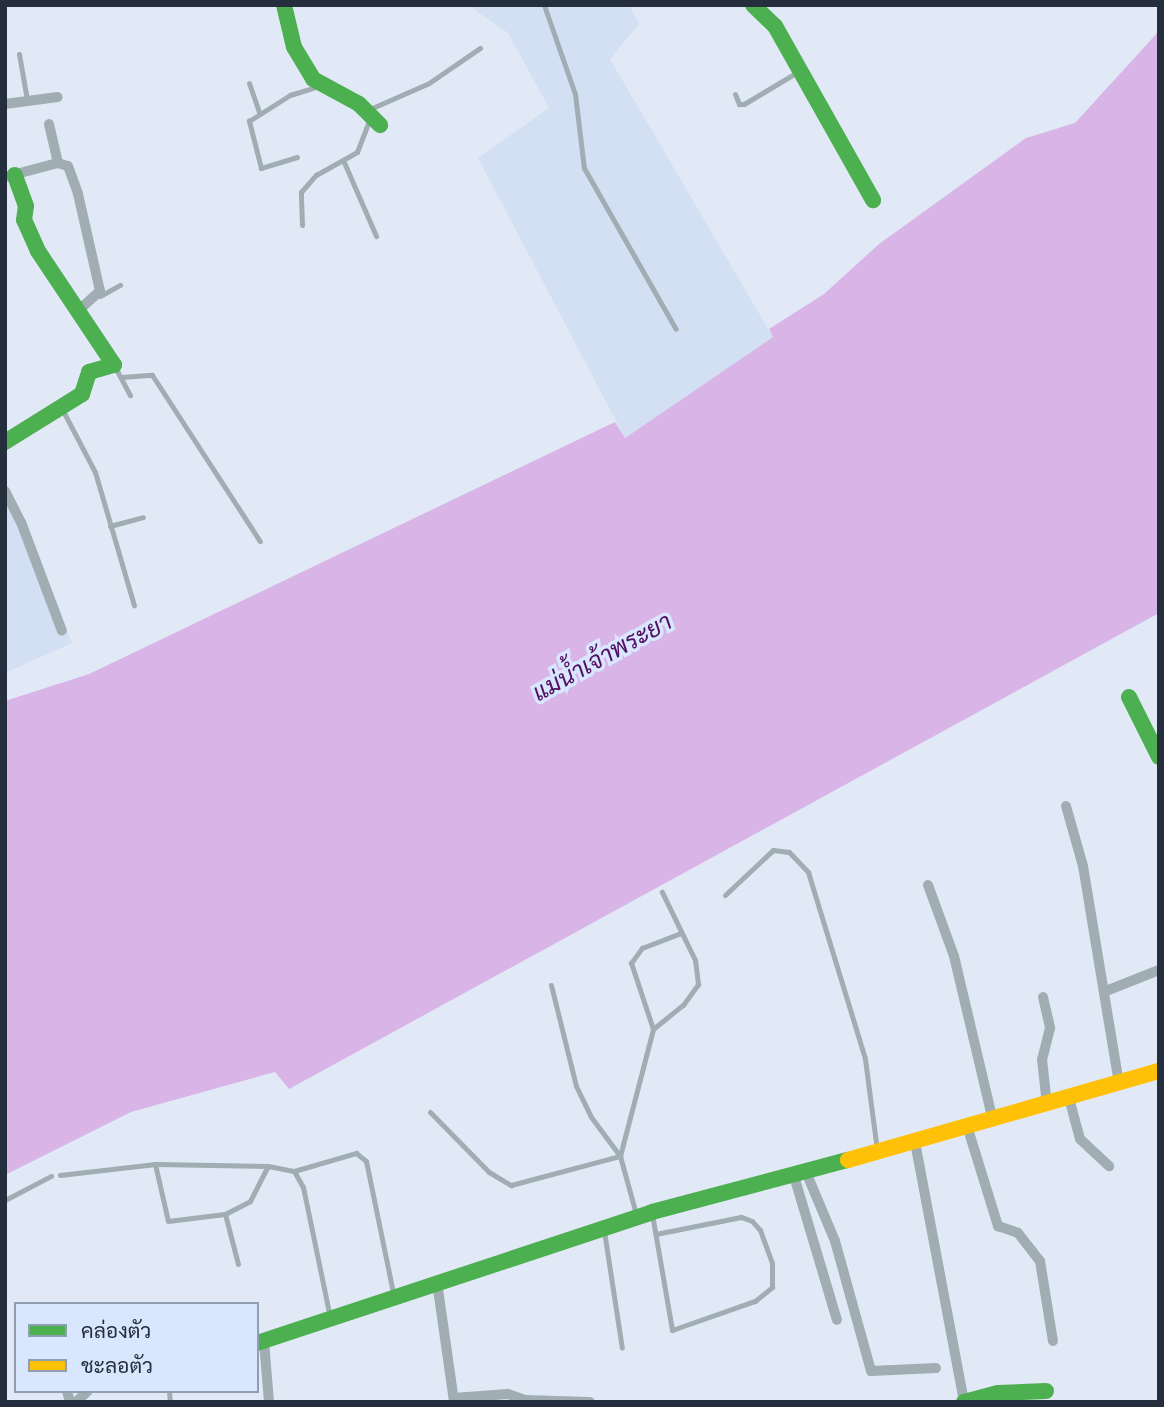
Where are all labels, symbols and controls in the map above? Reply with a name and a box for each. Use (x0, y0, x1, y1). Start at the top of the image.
water label: แม่น้ำเจ้าพระยา (527, 607, 677, 707)
legend (14, 1302, 259, 1393)
text: คล่องตัว (81, 1316, 151, 1345)
text: ชะลอตัว (81, 1351, 153, 1380)

